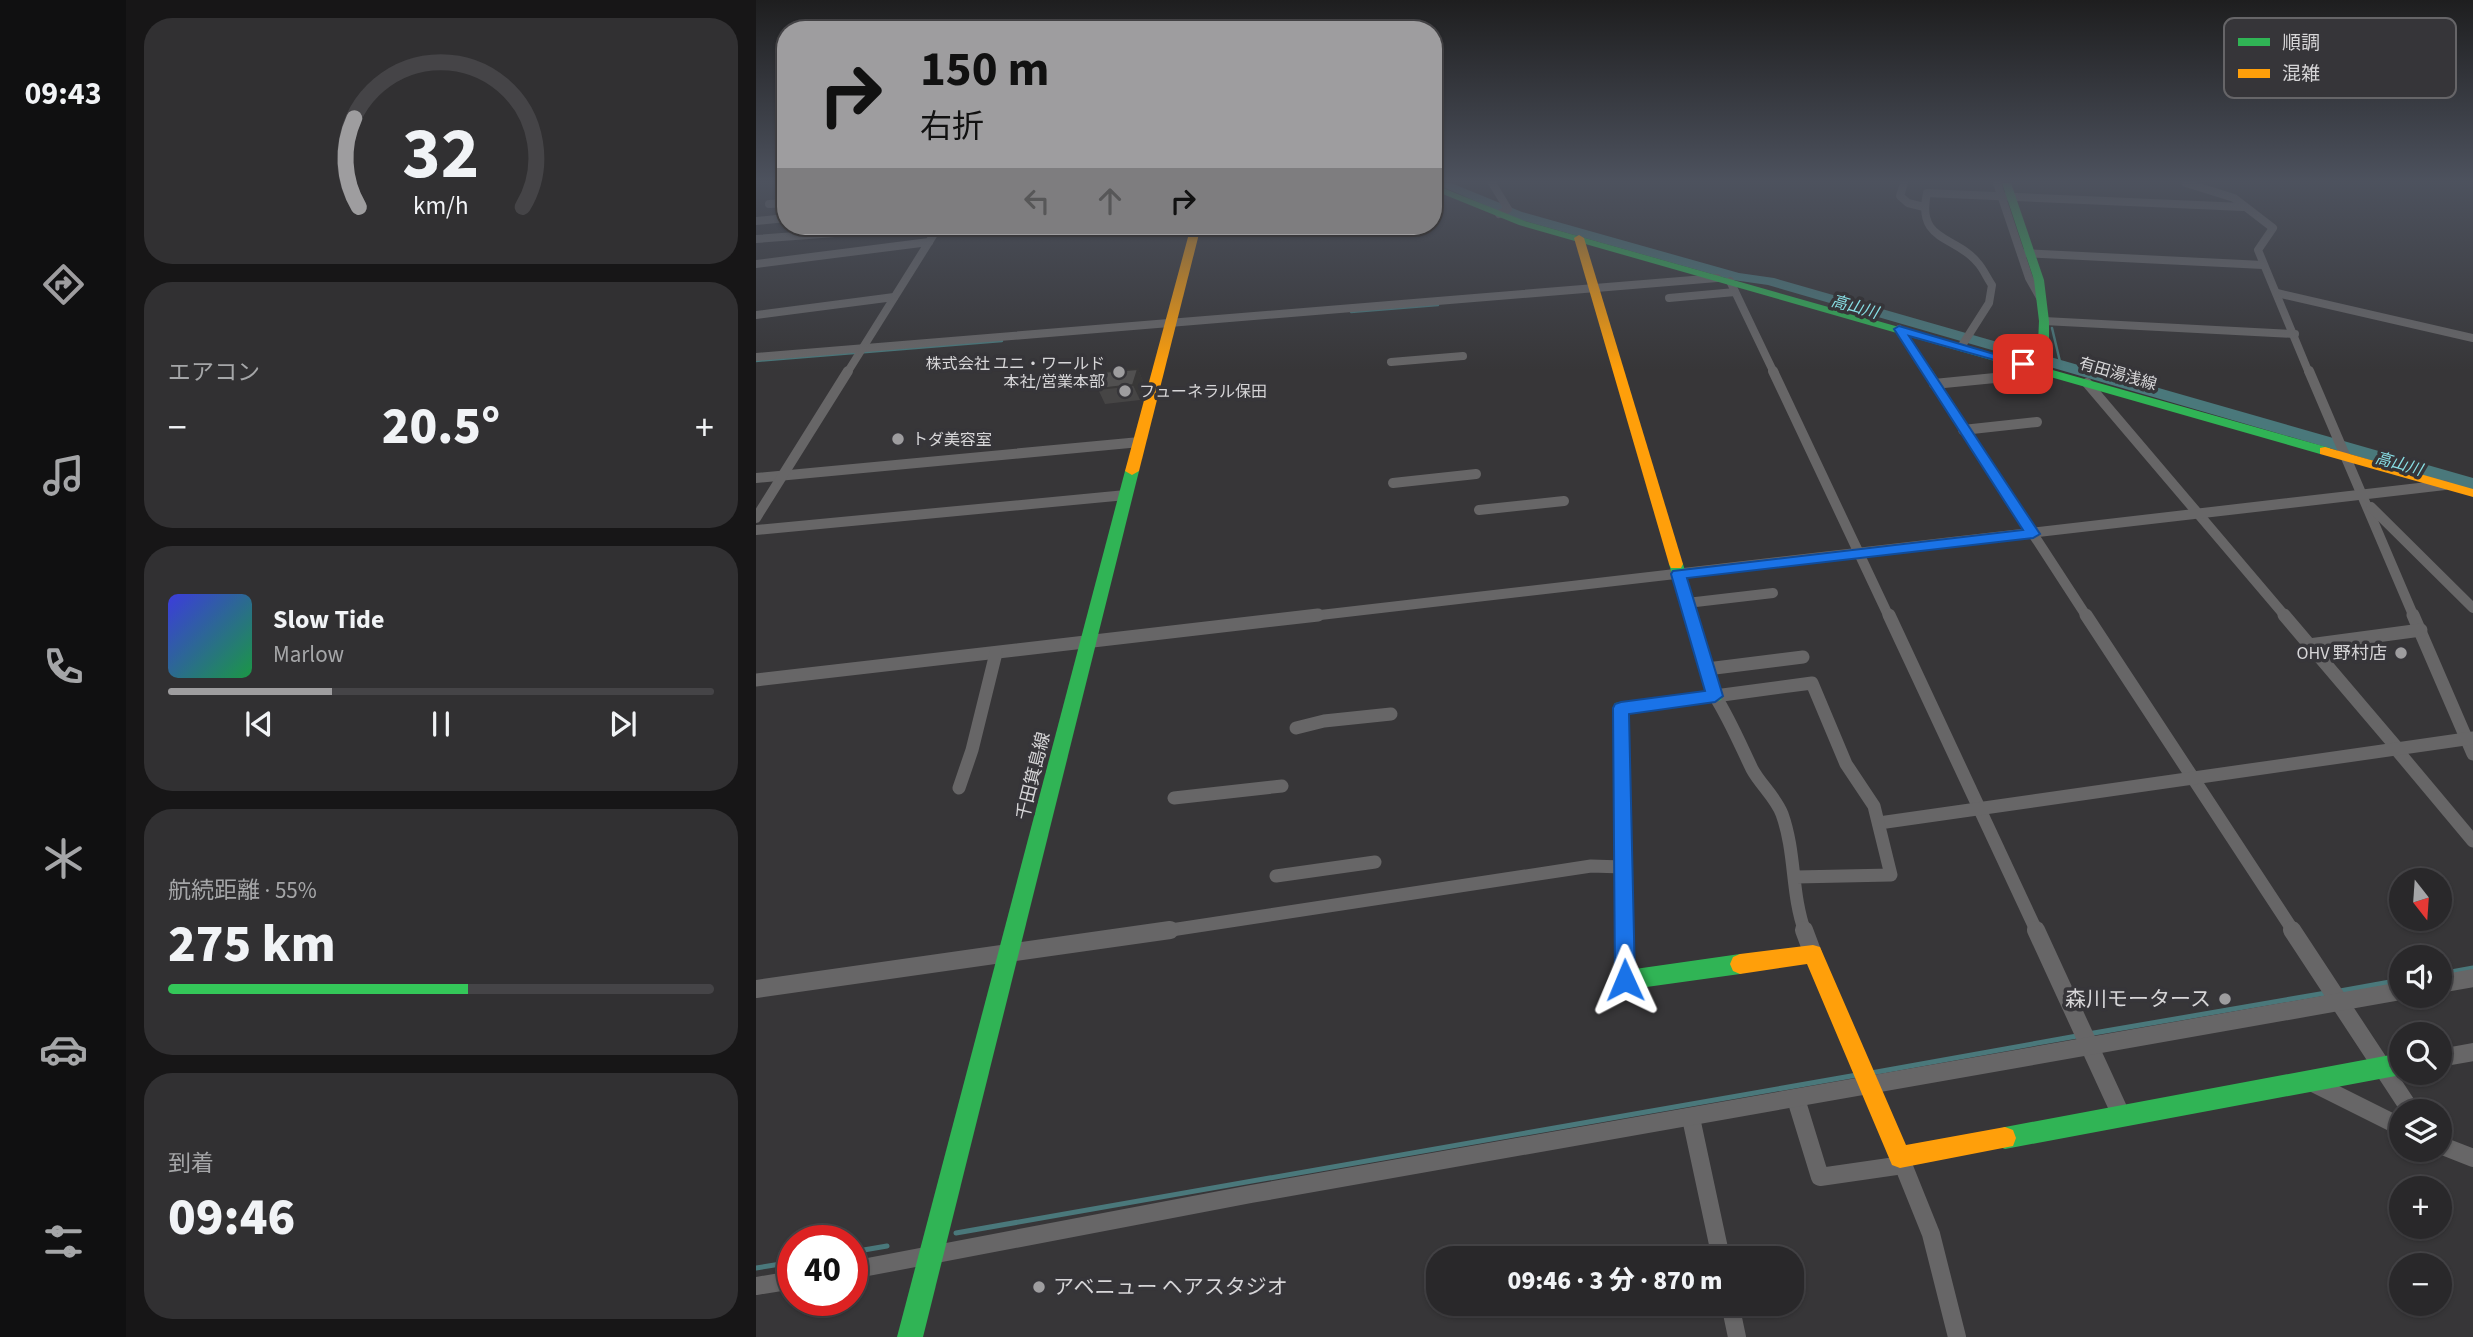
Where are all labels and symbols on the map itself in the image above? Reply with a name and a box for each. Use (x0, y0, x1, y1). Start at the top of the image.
legend (2224, 18, 2456, 98)
text: 順調 (2282, 30, 2320, 57)
text: 混雑 (2282, 61, 2320, 88)
water label: 高山川 (1829, 290, 1883, 325)
pin (1993, 334, 2053, 394)
street label: 有田湯浅線 (2076, 352, 2159, 396)
place label: 株式会社 ユニ・ワールド 本社/営業本部 (926, 353, 1105, 393)
marker: 株式会社 ユニ・ワールド 本社/営業本部 (1111, 364, 1127, 380)
place label: フューネラル保田 (1139, 381, 1267, 403)
marker: フューネラル保田 (1117, 383, 1133, 399)
place label: トダ美容室 (912, 429, 992, 451)
marker: トダ美容室 (890, 431, 906, 447)
water label: 高山川 (2373, 447, 2427, 482)
place label: OHV 野村店 (2296, 641, 2387, 666)
marker: OHV 野村店 (2393, 645, 2409, 661)
street label: 千田箕島線 (1010, 729, 1057, 823)
north arrow (2389, 868, 2452, 931)
position arrow (1588, 943, 1662, 1017)
place label: 森川モータース (2065, 984, 2211, 1014)
marker: 森川モータース (2217, 991, 2233, 1007)
speed limit sign: 40 (777, 1225, 868, 1316)
place label: アベニュー ヘアスタジオ (1053, 1272, 1288, 1302)
marker: アベニュー ヘアスタジオ (1031, 1279, 1047, 1295)

